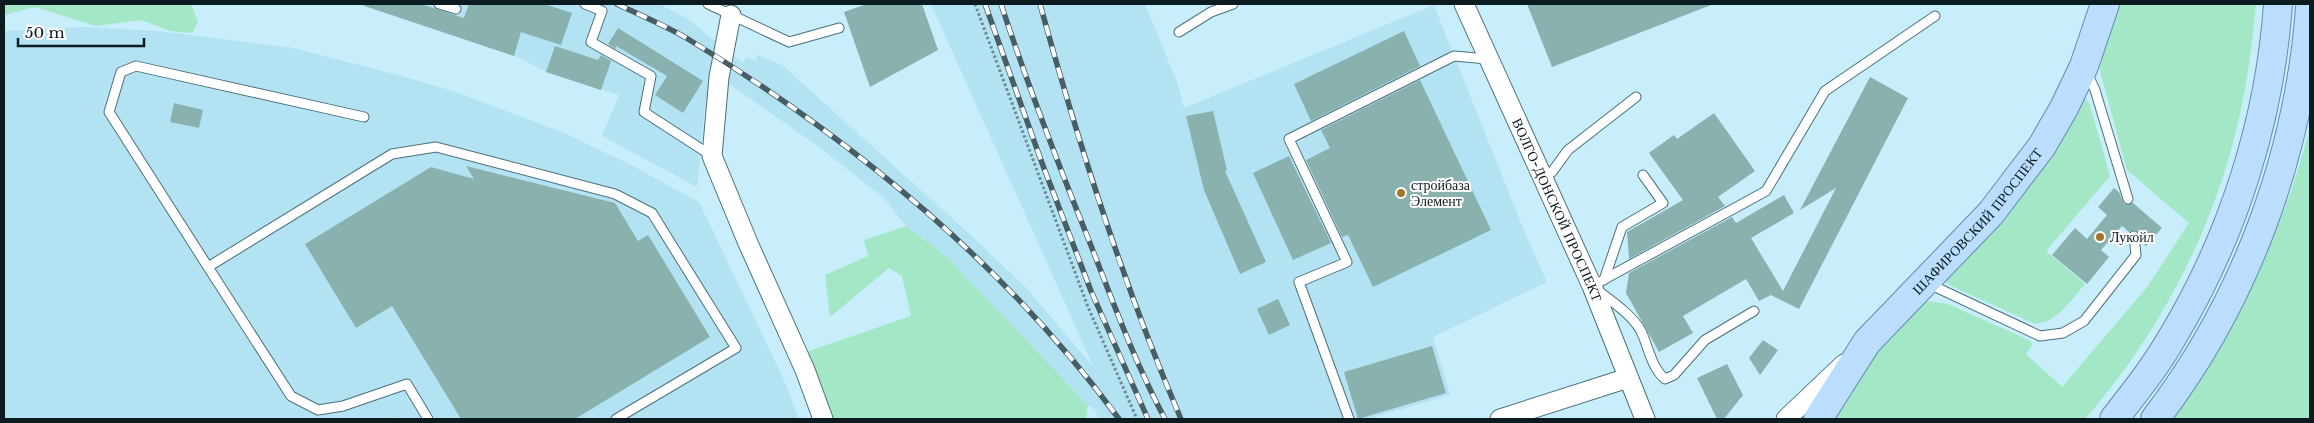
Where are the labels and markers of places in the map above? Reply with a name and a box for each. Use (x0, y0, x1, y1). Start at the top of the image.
place label: стройбаза Элемент (1411, 176, 1471, 210)
marker: стройбаза Элемент (1395, 187, 1407, 199)
place label: Лукойл (2110, 228, 2154, 246)
marker: Лукойл (2094, 231, 2106, 243)

